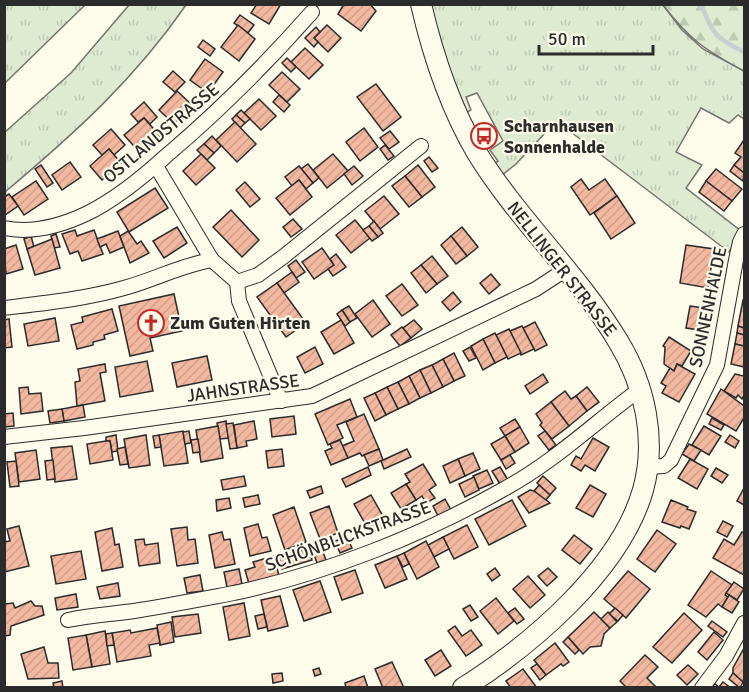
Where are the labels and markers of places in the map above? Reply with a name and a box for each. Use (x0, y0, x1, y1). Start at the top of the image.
place label: Scharnhausen Sonnenhalde (504, 115, 614, 158)
bus stop icon: Scharnhausen Sonnenhalde (469, 121, 499, 151)
church icon: Zum Guten Hirten (136, 308, 166, 338)
place label: Zum Guten Hirten (170, 312, 311, 334)

